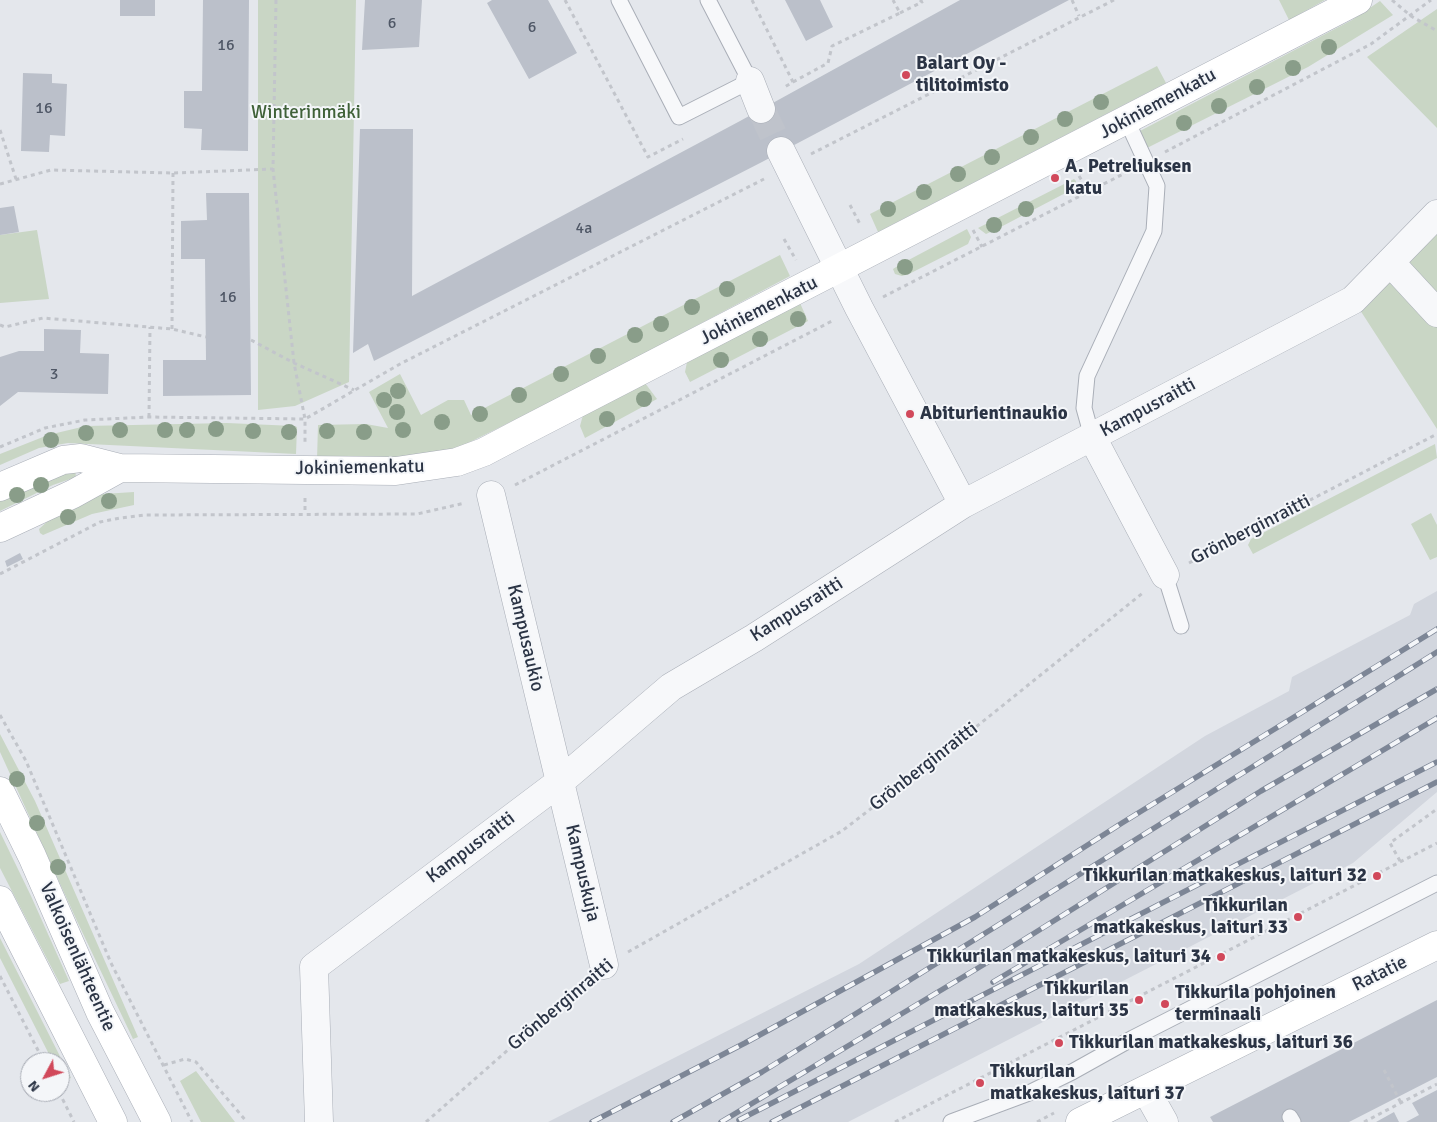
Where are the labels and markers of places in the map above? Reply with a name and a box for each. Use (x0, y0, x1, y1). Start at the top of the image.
place label: Balart Oy - tilitoimisto (916, 53, 1009, 97)
marker: Balart Oy - tilitoimisto (900, 69, 912, 81)
place label: A. Petreliuksen katu (1065, 156, 1192, 200)
marker: A. Petreliuksen katu (1049, 172, 1061, 184)
place label: Abiturientinaukio (920, 403, 1068, 425)
marker: Abiturientinaukio (904, 408, 916, 420)
place label: Tikkurilan matkakeskus, laituri 32 (1083, 865, 1367, 887)
marker: Tikkurilan matkakeskus, laituri 32 (1371, 870, 1383, 882)
place label: Tikkurilan matkakeskus, laituri 33 (1093, 895, 1288, 939)
marker: Tikkurilan matkakeskus, laituri 33 (1292, 911, 1304, 923)
place label: Tikkurilan matkakeskus, laituri 34 (927, 946, 1211, 968)
marker: Tikkurilan matkakeskus, laituri 34 (1215, 951, 1227, 963)
place label: Tikkurilan matkakeskus, laituri 35 (934, 978, 1129, 1022)
place label: Tikkurila pohjoinen terminaali (1175, 982, 1336, 1026)
marker: Tikkurilan matkakeskus, laituri 35 (1133, 994, 1145, 1006)
marker: Tikkurila pohjoinen terminaali (1159, 998, 1171, 1010)
place label: Tikkurilan matkakeskus, laituri 36 (1069, 1032, 1353, 1054)
marker: Tikkurilan matkakeskus, laituri 36 (1053, 1037, 1065, 1049)
place label: Tikkurilan matkakeskus, laituri 37 (990, 1061, 1185, 1105)
marker: Tikkurilan matkakeskus, laituri 37 (974, 1077, 986, 1089)

